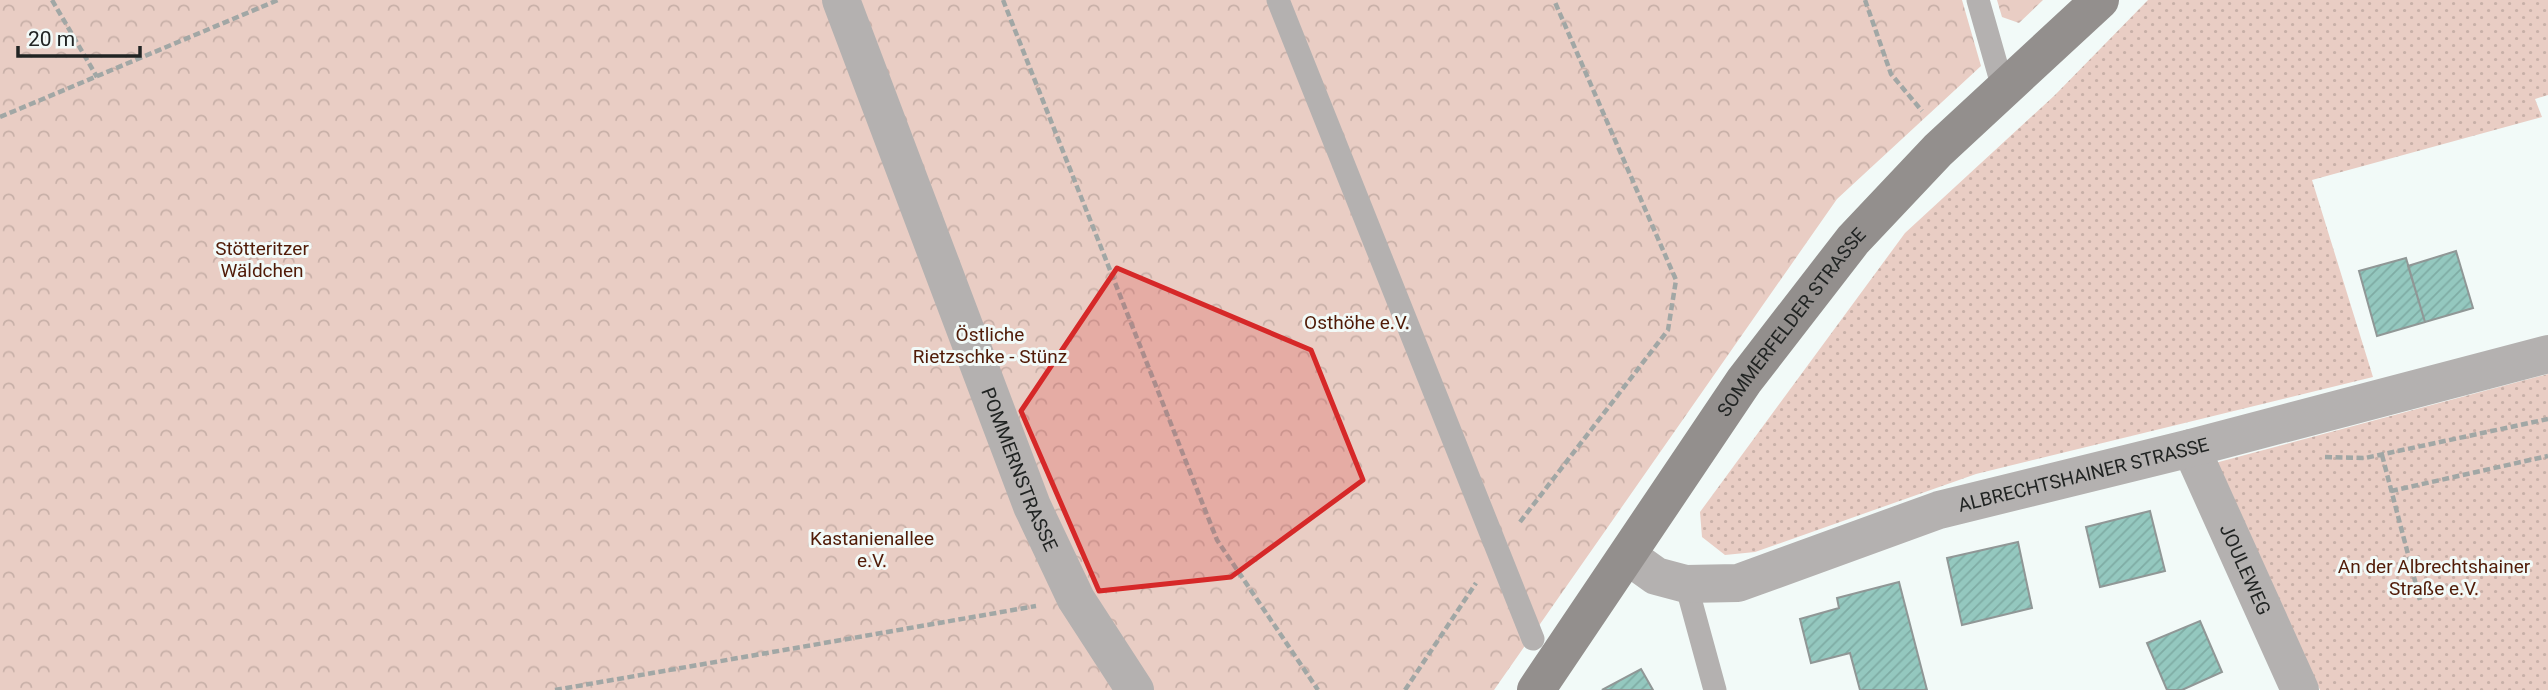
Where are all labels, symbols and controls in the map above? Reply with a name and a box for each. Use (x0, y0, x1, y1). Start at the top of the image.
scale bar (18, 14, 140, 58)
text: 20 m (28, 27, 75, 51)
street label: SOMMERFELDER STRASSE (1712, 223, 1871, 421)
park label: Stötteritzer Wäldchen (215, 237, 309, 282)
park label: Osthöhe e.V. (1304, 311, 1410, 334)
park label: Östliche Rietzschke - Stünz (913, 323, 1067, 368)
street label: POMMERNSTRASSE (976, 384, 1063, 555)
street label: ALBRECHTSHAINER STRASSE (1956, 433, 2212, 517)
street label: JOULEWEG (2215, 520, 2276, 619)
park label: Kastanienallee e.V. (810, 527, 934, 572)
park label: An der Albrechtshainer Straße e.V. (2338, 555, 2531, 600)

